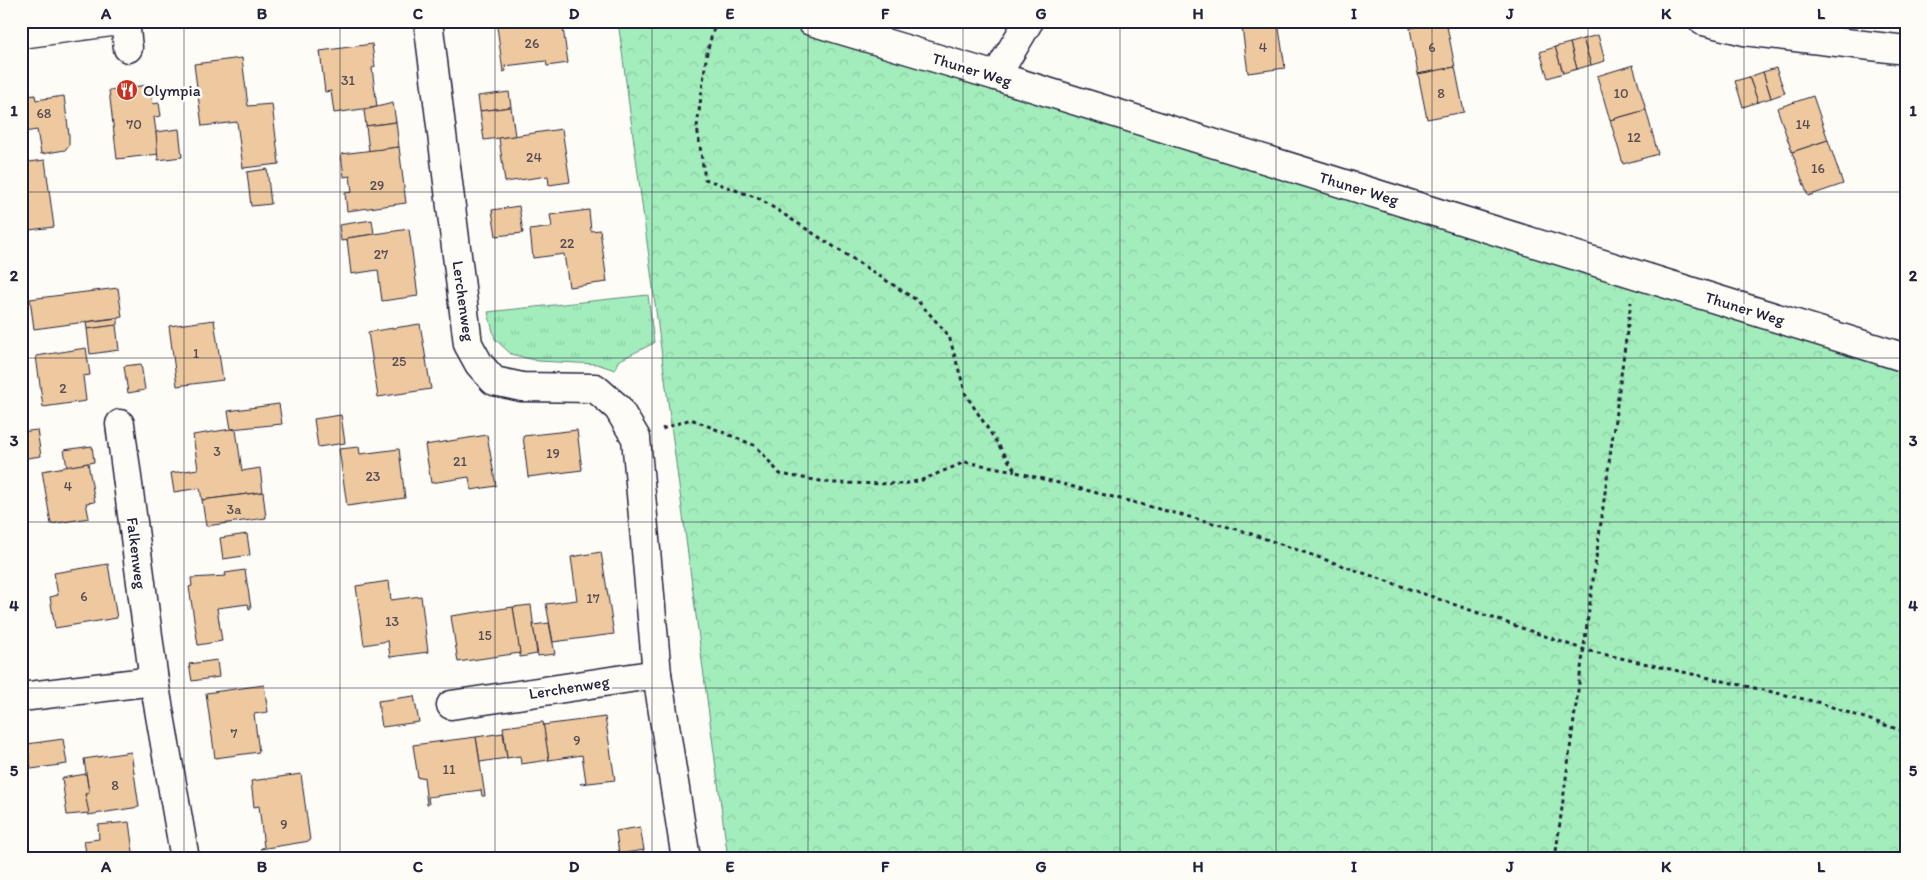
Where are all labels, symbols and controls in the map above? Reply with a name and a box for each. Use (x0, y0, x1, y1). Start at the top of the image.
text: A (100, 4, 112, 23)
text: B (257, 4, 268, 23)
text: C (413, 4, 424, 23)
text: D (569, 4, 580, 23)
text: E (726, 4, 735, 23)
text: F (881, 4, 890, 23)
text: G (1035, 4, 1047, 23)
text: H (1192, 4, 1204, 23)
text: I (1351, 4, 1357, 23)
text: J (1505, 4, 1514, 23)
text: K (1661, 4, 1672, 23)
text: L (1817, 4, 1826, 23)
house number: 26 (525, 35, 539, 52)
house number: 4 (1259, 39, 1268, 56)
house number: 6 (1428, 39, 1436, 56)
street label: Thuner Weg (930, 48, 1015, 91)
house number: 31 (341, 72, 356, 89)
restaurant icon: Olympia (115, 78, 139, 102)
place label: Olympia (143, 81, 201, 100)
house number: 8 (1437, 85, 1445, 102)
house number: 10 (1613, 85, 1629, 102)
text: 1 (10, 101, 18, 120)
text: 1 (1909, 101, 1917, 120)
house number: 68 (36, 105, 52, 122)
house number: 70 (126, 116, 142, 133)
house number: 14 (1796, 116, 1811, 133)
house number: 12 (1627, 129, 1642, 146)
house number: 24 (526, 149, 542, 166)
house number: 16 (1811, 160, 1825, 177)
street label: Thuner Weg (1317, 167, 1402, 210)
house number: 29 (370, 177, 384, 194)
house number: 22 (560, 235, 575, 252)
house number: 27 (374, 246, 388, 263)
street label: Lerchenweg (448, 259, 479, 343)
text: 2 (10, 266, 19, 285)
text: 2 (1909, 266, 1918, 285)
street label: Thuner Weg (1703, 287, 1788, 330)
house number: 1 (193, 345, 200, 362)
house number: 25 (392, 353, 406, 370)
house number: 2 (59, 380, 67, 397)
text: 3 (10, 431, 19, 450)
text: 3 (1909, 431, 1918, 450)
house number: 3 (213, 443, 221, 460)
house number: 19 (546, 445, 560, 462)
house number: 21 (453, 453, 467, 470)
house number: 23 (366, 468, 381, 485)
house number: 4 (64, 478, 73, 495)
house number: 3a (227, 501, 242, 518)
street label: Falkenweg (123, 516, 150, 591)
house number: 6 (80, 588, 88, 605)
house number: 17 (586, 590, 600, 607)
text: 4 (9, 596, 19, 615)
text: 4 (1908, 596, 1918, 615)
house number: 13 (385, 613, 399, 630)
house number: 15 (478, 627, 492, 644)
street label: Lerchenweg (527, 672, 612, 703)
house number: 7 (231, 725, 238, 742)
house number: 9 (573, 732, 581, 749)
text: 5 (10, 761, 19, 780)
house number: 11 (443, 761, 456, 778)
text: 5 (1909, 761, 1918, 780)
house number: 8 (111, 777, 119, 794)
house number: 9 (280, 816, 288, 833)
text: A (100, 857, 112, 876)
text: B (257, 857, 268, 876)
text: C (413, 857, 424, 876)
text: D (569, 857, 580, 876)
text: E (726, 857, 735, 876)
text: F (881, 857, 890, 876)
text: G (1035, 857, 1047, 876)
text: H (1192, 857, 1204, 876)
text: I (1351, 857, 1357, 876)
text: J (1505, 857, 1514, 876)
text: K (1661, 857, 1672, 876)
text: L (1817, 857, 1826, 876)

